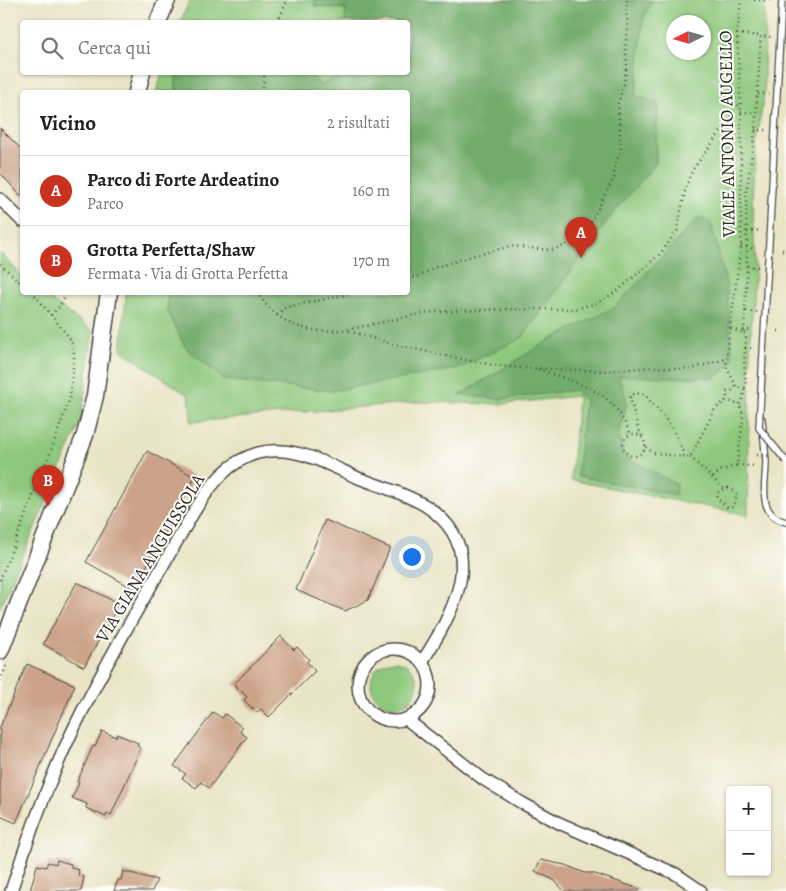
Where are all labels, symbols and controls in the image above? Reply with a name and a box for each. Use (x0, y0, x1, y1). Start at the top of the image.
north arrow (666, 15, 711, 60)
search box (20, 20, 410, 75)
street label: VIALE ANTONIO AUGELLO (713, 30, 741, 239)
icon: search (38, 34, 66, 62)
text: Cerca qui (78, 35, 151, 61)
text: Vicino (40, 109, 96, 137)
text: 2 risultati (327, 112, 390, 134)
text: Parco di Forte Ardeatino (87, 167, 279, 193)
text: A (51, 180, 61, 202)
text: 160 m (352, 180, 390, 202)
text: Parco (87, 193, 123, 215)
pin: A (565, 217, 597, 258)
text: Grotta Perfetta/Shaw (87, 237, 255, 263)
text: B (51, 250, 61, 272)
text: 170 m (353, 250, 390, 272)
text: Fermata · Via di Grotta Perfetta (87, 263, 288, 285)
pin: B (32, 465, 64, 506)
street label: VIA GIANA ANGUISSOLA (90, 469, 210, 648)
your location (399, 544, 425, 570)
map controls (726, 786, 771, 876)
button: + (726, 786, 771, 831)
button: − (726, 831, 771, 876)

